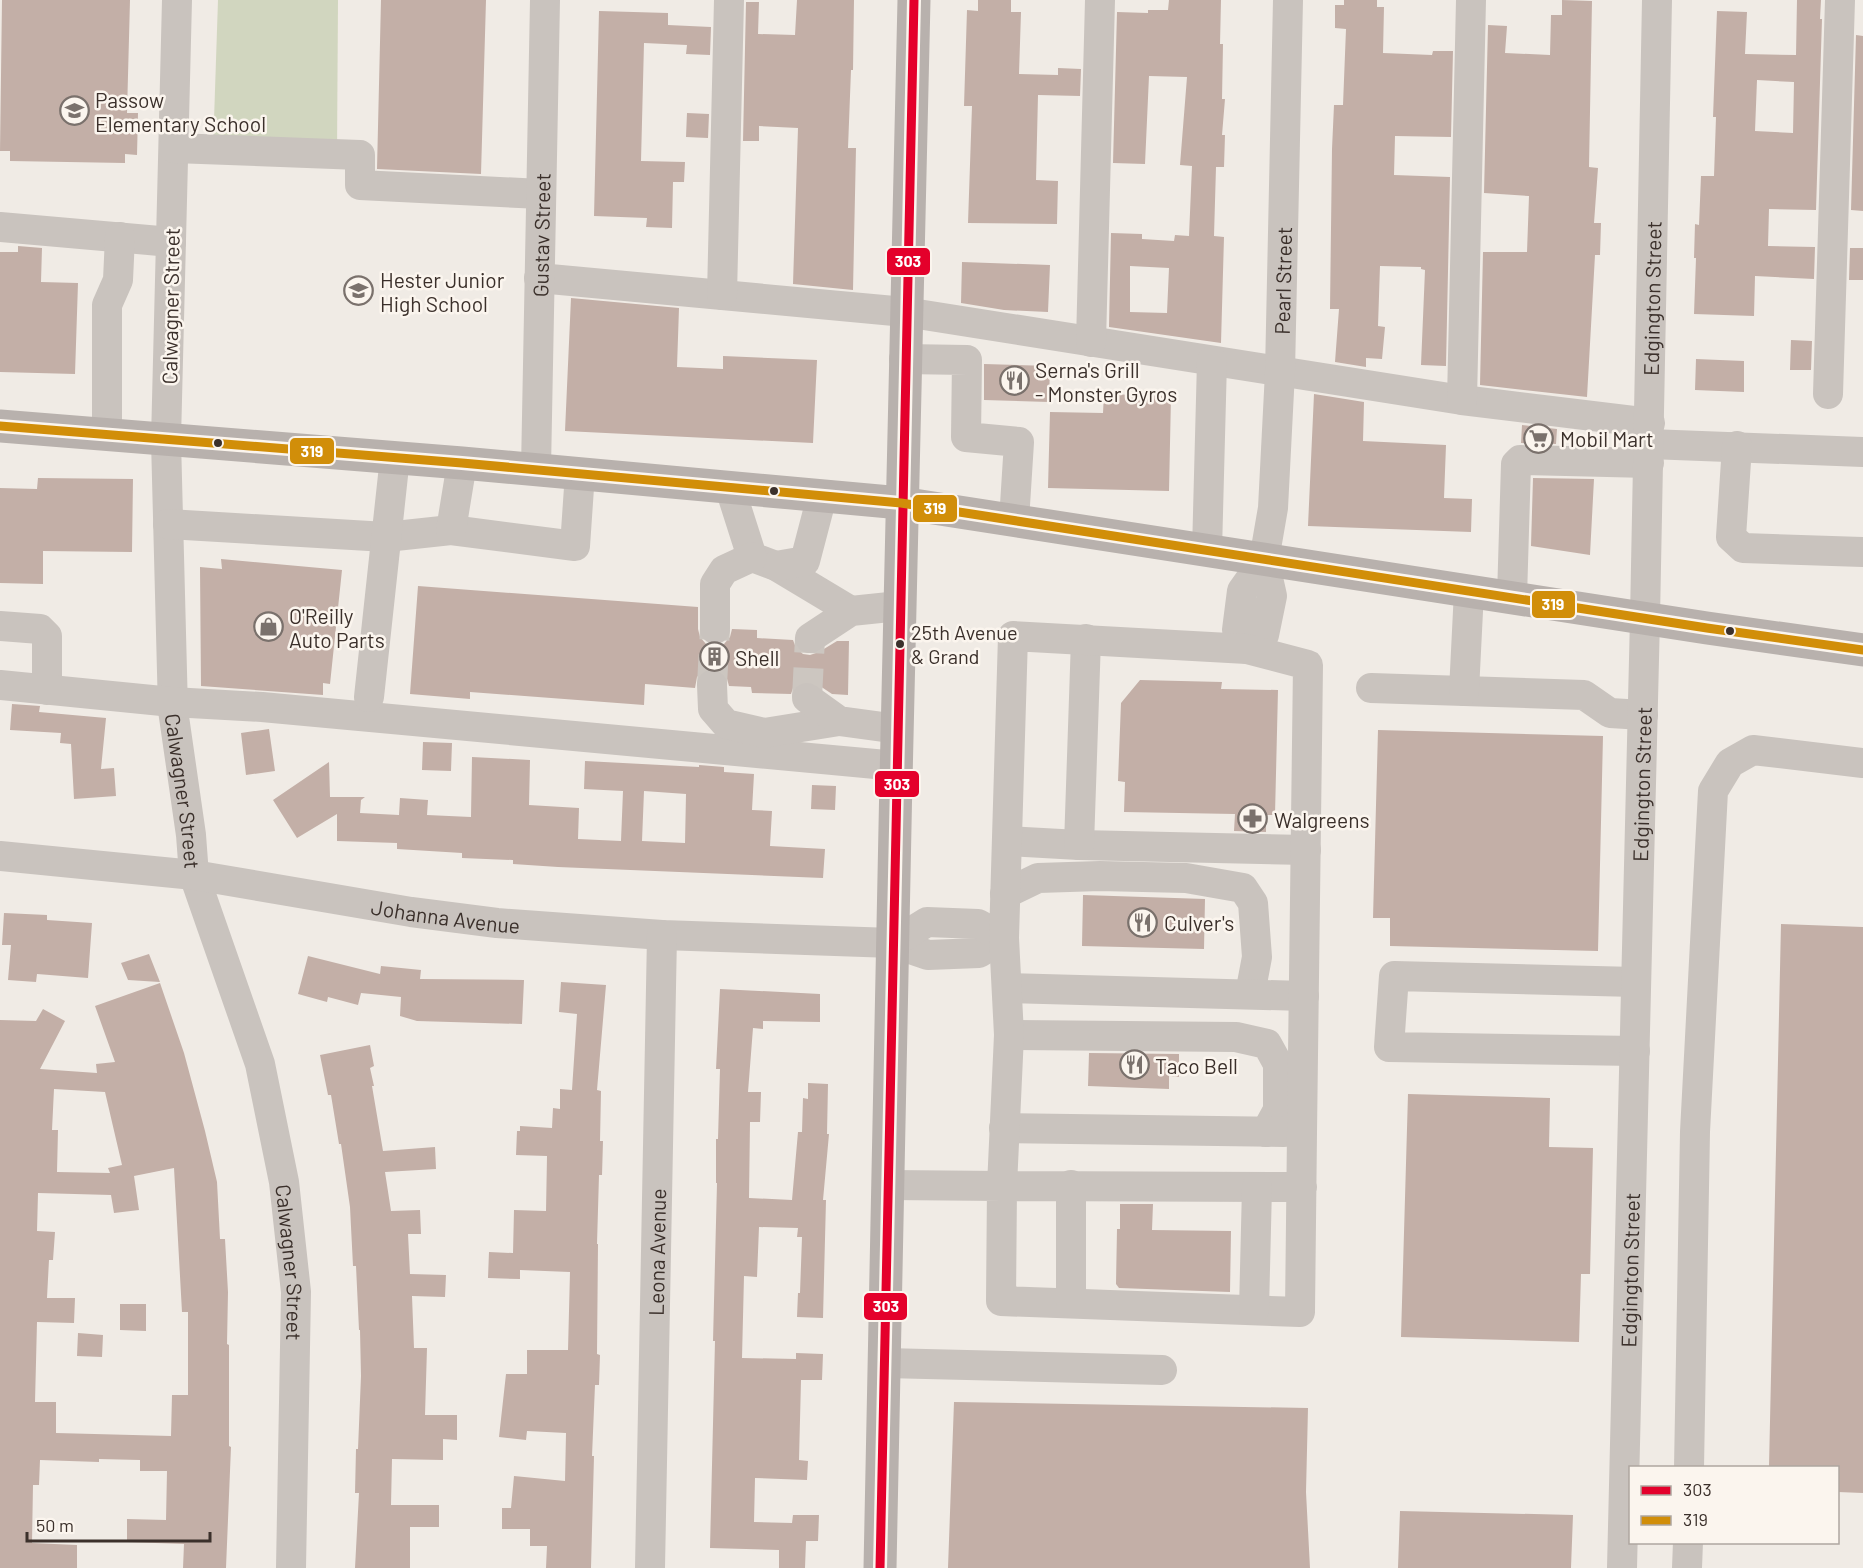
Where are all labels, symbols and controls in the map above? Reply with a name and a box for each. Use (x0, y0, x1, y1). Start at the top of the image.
place label: Passow Elementary School (95, 87, 266, 136)
school or university icon: Passow Elementary School (58, 95, 90, 127)
street label: Gustav Street (527, 173, 554, 297)
street label: Edgington Street (1637, 221, 1665, 376)
street label: Pearl Street (1268, 226, 1296, 335)
street label: Calwagner Street (156, 228, 184, 384)
line badge: 303 (886, 247, 931, 276)
text: 303 (895, 251, 921, 270)
place label: Hester Junior High School (380, 267, 505, 316)
school or university icon: Hester Junior High School (343, 275, 375, 307)
place label: Serna's Grill - Monster Gyros (1035, 357, 1177, 406)
restaurant icon: Serna's Grill - Monster Gyros (998, 365, 1030, 397)
supermarket icon: Mobil Mart (1523, 422, 1555, 454)
place label: Mobil Mart (1560, 426, 1654, 451)
unlabelled marker (212, 437, 224, 449)
line badge: 319 (289, 437, 335, 465)
text: 319 (301, 441, 323, 460)
unlabelled marker (768, 485, 780, 497)
line badge: 319 (912, 494, 958, 523)
text: 319 (924, 498, 946, 517)
line badge: 319 (1531, 590, 1576, 619)
text: 319 (1542, 594, 1564, 613)
place label: O'Reilly Auto Parts (289, 603, 385, 652)
shop icon: O'Reilly Auto Parts (252, 611, 284, 643)
place label: 25th Avenue & Grand (911, 620, 1018, 668)
unlabelled marker (1724, 625, 1736, 637)
marker: 25th Avenue & Grand (894, 638, 906, 650)
building icon: Shell (698, 641, 730, 673)
place label: Shell (735, 645, 779, 670)
street label: Edgington Street (1627, 706, 1655, 862)
street label: Calwagner Street (161, 712, 206, 870)
line badge: 303 (874, 770, 920, 798)
text: 303 (884, 774, 910, 793)
pharmacy icon: Walgreens (1237, 803, 1269, 835)
place label: Walgreens (1274, 807, 1370, 832)
street label: Johanna Avenue (369, 893, 521, 937)
restaurant icon: Culver's (1127, 906, 1159, 938)
place label: Culver's (1164, 910, 1234, 935)
restaurant icon: Taco Bell (1118, 1049, 1150, 1081)
place label: Taco Bell (1155, 1053, 1238, 1078)
street label: Calwagner Street (272, 1183, 309, 1341)
street label: Leona Avenue (642, 1188, 670, 1316)
street label: Edgington Street (1615, 1192, 1644, 1348)
line badge: 303 (863, 1292, 908, 1321)
text: 303 (873, 1296, 899, 1315)
legend (1629, 1466, 1839, 1544)
text: 303 (1683, 1478, 1712, 1500)
scale bar (27, 1505, 210, 1543)
text: 319 (1683, 1508, 1708, 1530)
text: 50 m (36, 1514, 74, 1536)

